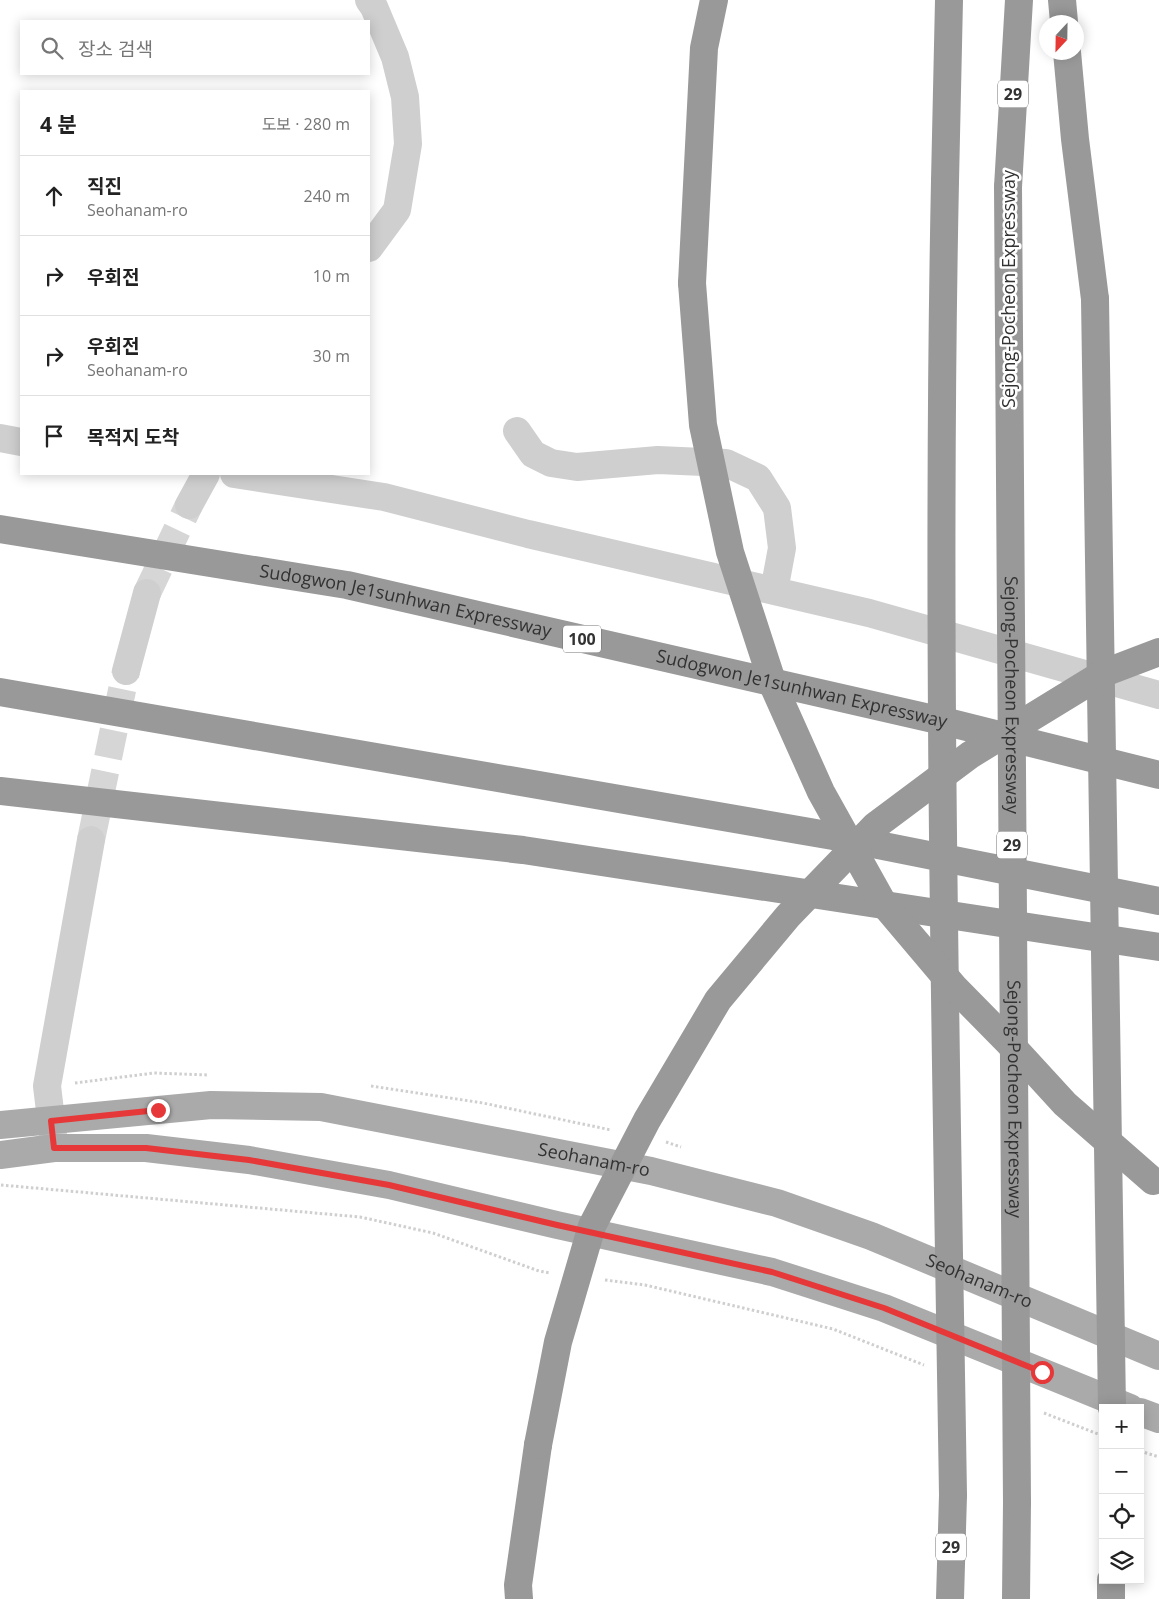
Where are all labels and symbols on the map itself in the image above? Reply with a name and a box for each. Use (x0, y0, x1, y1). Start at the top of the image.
north arrow (1039, 15, 1084, 60)
road number: 29 (998, 80, 1028, 108)
street label: Sejong-Pocheon Expressway (996, 169, 1020, 408)
street label: Sudogwon Je1sunhwan Expressway (258, 558, 555, 643)
street label: Sejong-Pocheon Expressway (1000, 576, 1025, 815)
road number: 100 (563, 626, 601, 652)
street label: Sudogwon Je1sunhwan Expressway (654, 643, 951, 733)
road number: 29 (997, 832, 1027, 858)
street label: Sejong-Pocheon Expressway (1002, 980, 1028, 1219)
route end (147, 1099, 170, 1122)
street label: Seohanam-ro (536, 1136, 652, 1182)
street label: Seohanam-ro (923, 1247, 1037, 1313)
route start (1031, 1361, 1054, 1384)
road number: 29 (936, 1534, 966, 1560)

